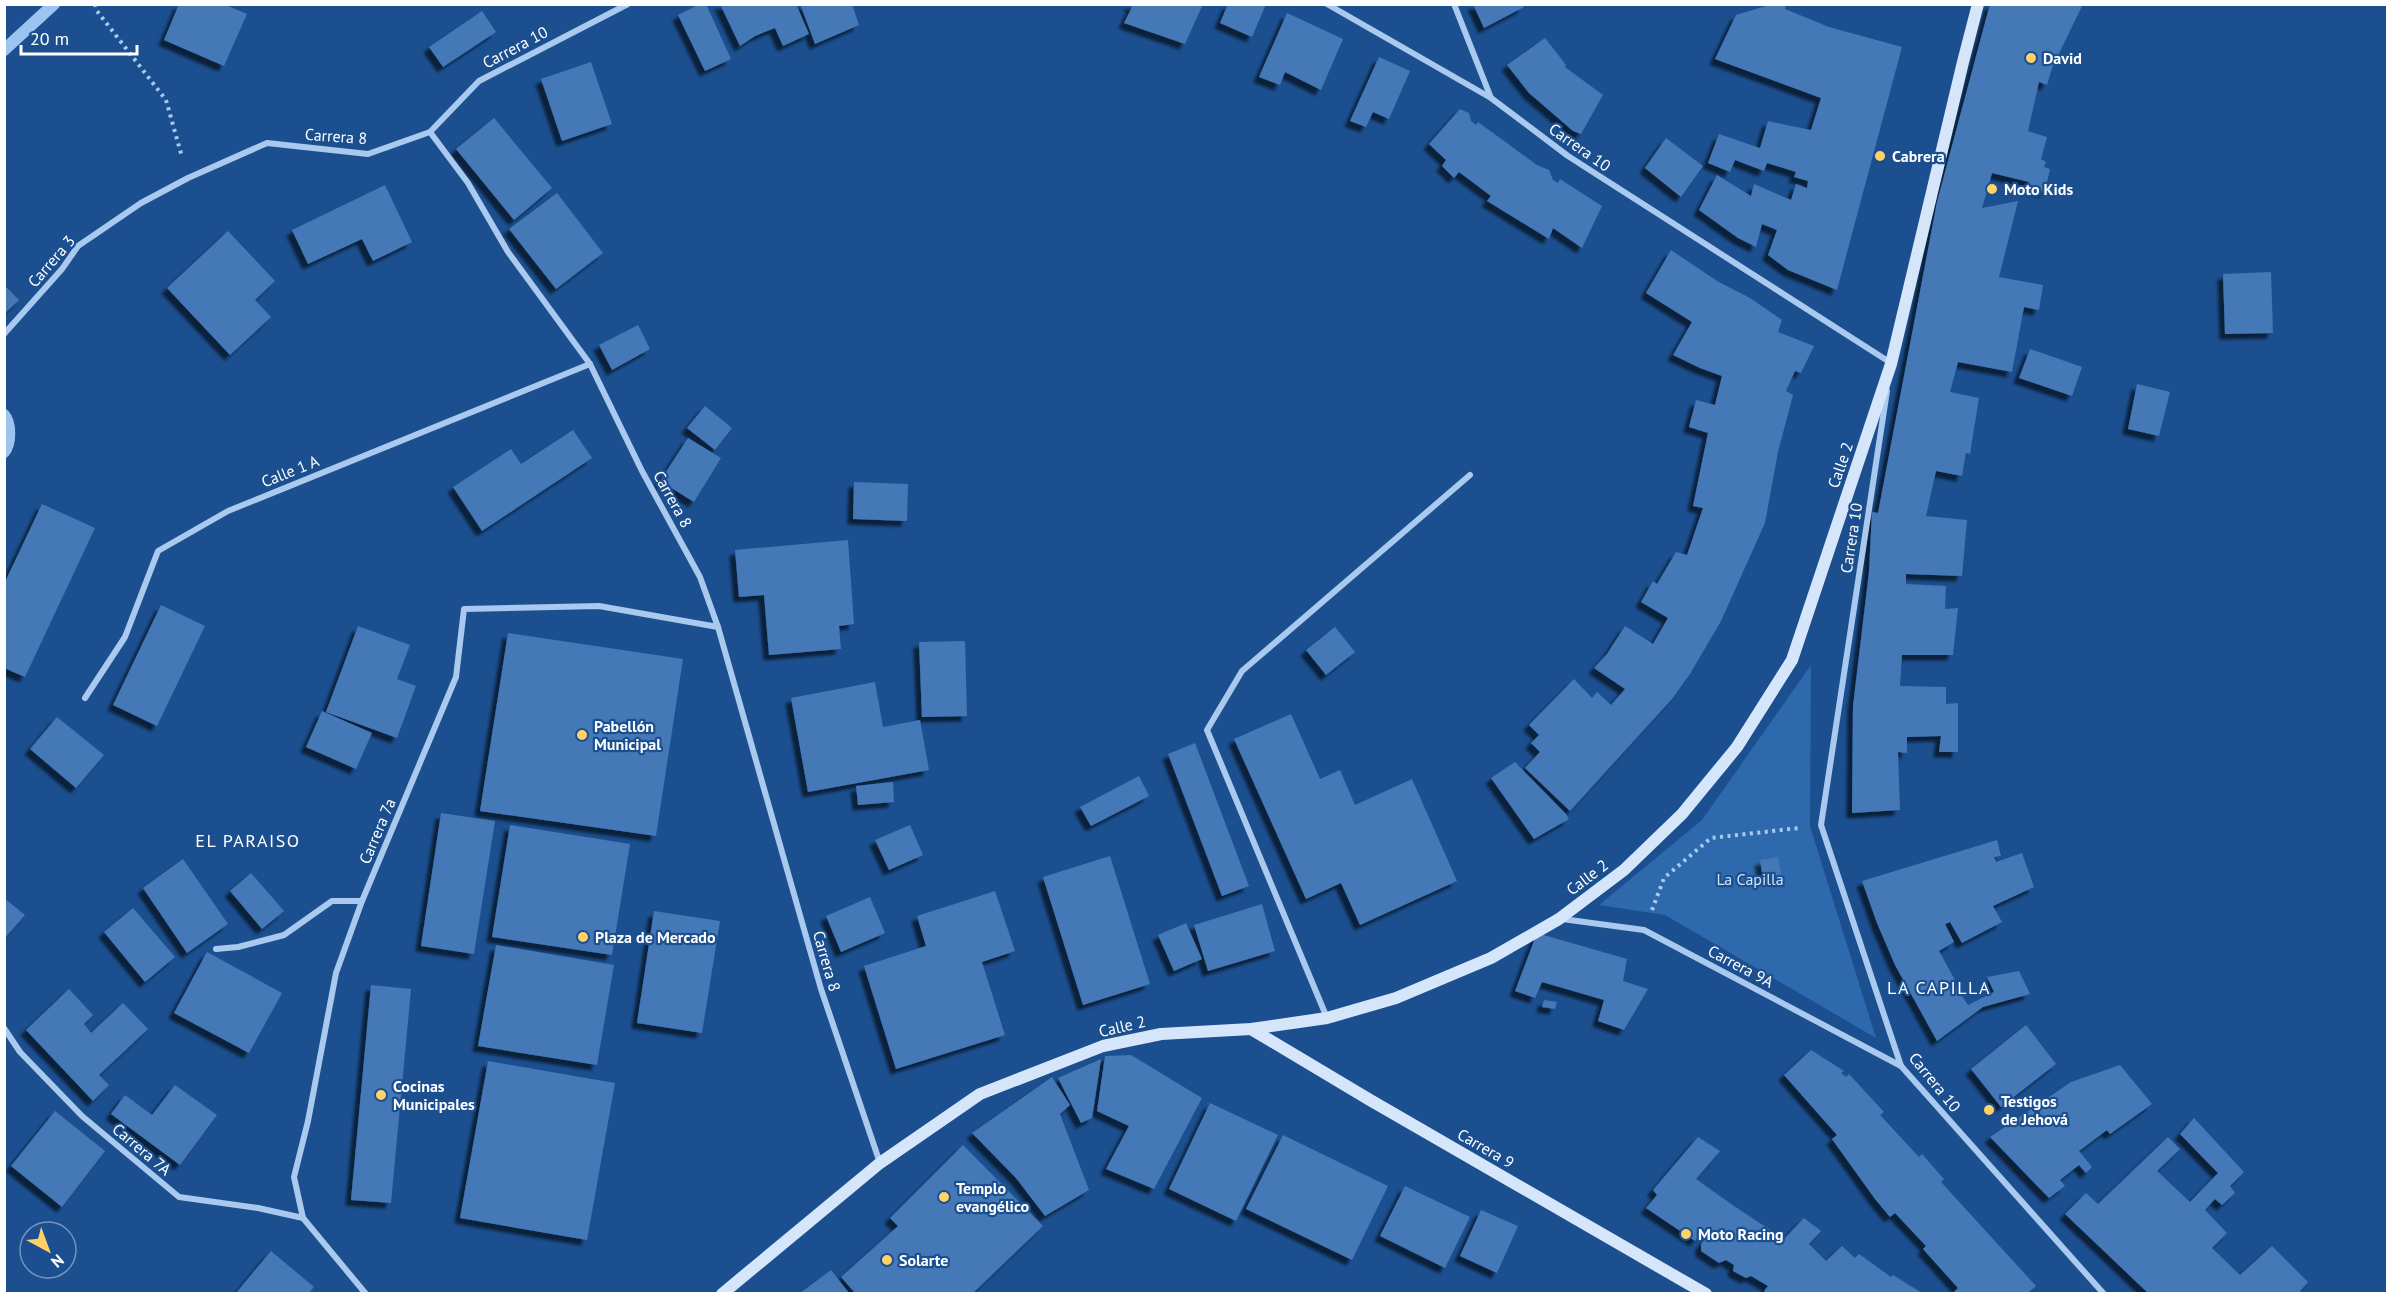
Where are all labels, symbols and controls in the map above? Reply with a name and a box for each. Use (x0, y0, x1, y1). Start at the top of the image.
scale bar (21, 18, 136, 56)
street label: Carrera 10 (479, 21, 551, 72)
text: 20 m (30, 27, 69, 50)
place label: David (2043, 48, 2082, 68)
marker: David (2024, 51, 2038, 65)
street label: Carrera 10 (1545, 118, 1615, 176)
street label: Carrera 8 (304, 124, 368, 148)
place label: Cabrera (1892, 146, 1945, 166)
marker: Cabrera (1873, 149, 1887, 163)
place label: Moto Kids (2004, 179, 2073, 199)
marker: Moto Kids (1985, 182, 1999, 196)
street label: Carrera 3 (23, 231, 79, 291)
street label: Calle 2 (1823, 439, 1857, 491)
street label: Calle 1 A (258, 450, 322, 492)
street label: Carrera 8 (649, 467, 697, 531)
street label: Carrera 10 (1836, 501, 1866, 575)
place label: Pabellón Municipal (594, 716, 661, 754)
marker: Pabellón Municipal (575, 728, 589, 742)
street label: Carrera 7a (354, 795, 400, 867)
district label: EL PARAISO (195, 829, 301, 852)
street label: Calle 2 (1562, 855, 1612, 899)
park label: La Capilla (1716, 869, 1784, 889)
place label: Plaza de Mercado (595, 927, 716, 947)
street label: Carrera 8 (809, 928, 845, 994)
marker: Plaza de Mercado (576, 930, 590, 944)
street label: Carrera 9A (1705, 940, 1778, 992)
district label: LA CAPILLA (1887, 976, 1991, 999)
street label: Calle 2 (1097, 1011, 1147, 1041)
street label: Carrera 10 (1905, 1048, 1965, 1116)
place label: Cocinas Municipales (393, 1076, 475, 1114)
marker: Cocinas Municipales (374, 1088, 388, 1102)
place label: Testigos de Jehová (2001, 1091, 2068, 1129)
marker: Testigos de Jehová (1982, 1103, 1996, 1117)
street label: Carrera 7A (109, 1119, 176, 1180)
street label: Carrera 9 (1454, 1124, 1518, 1172)
place label: Templo evangélico (956, 1178, 1030, 1216)
marker: Templo evangélico (937, 1190, 951, 1204)
north arrow (18, 1220, 78, 1280)
place label: Moto Racing (1698, 1224, 1784, 1244)
marker: Moto Racing (1679, 1227, 1693, 1241)
text: N (47, 1250, 68, 1272)
place label: Solarte (899, 1250, 948, 1270)
marker: Solarte (880, 1253, 894, 1267)

